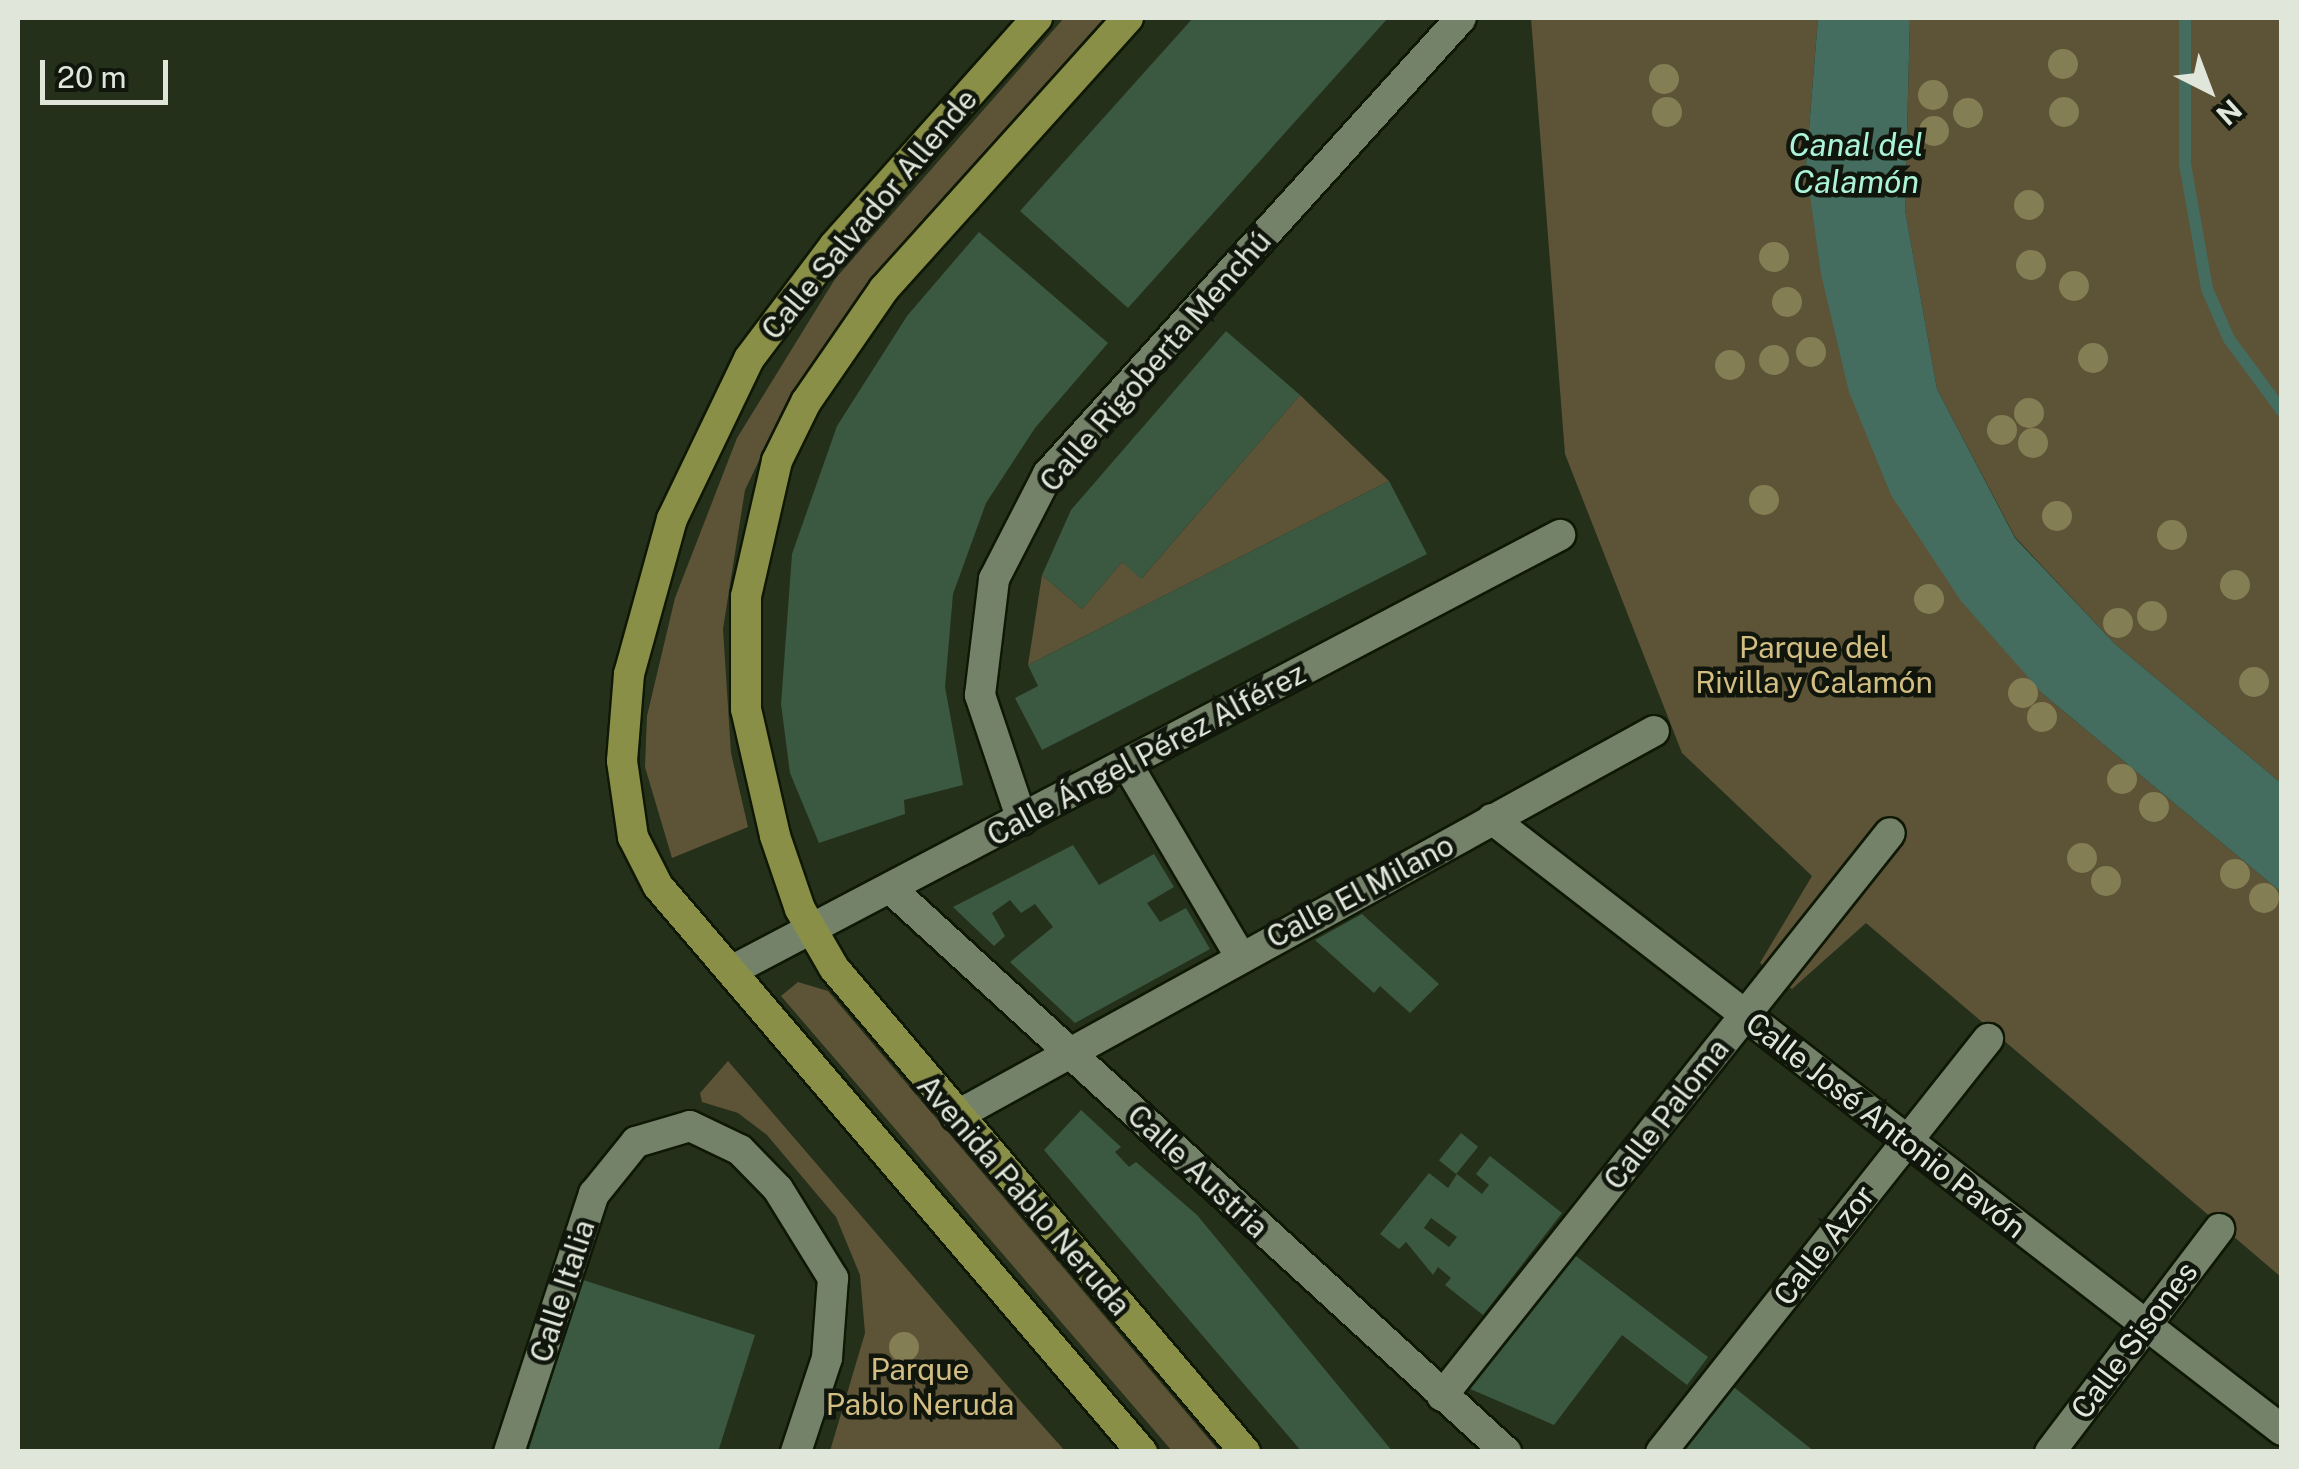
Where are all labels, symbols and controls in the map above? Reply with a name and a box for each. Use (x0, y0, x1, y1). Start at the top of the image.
scale bar (45, 40, 172, 102)
north arrow (2159, 40, 2259, 140)
text: 20 m (57, 59, 126, 95)
street label: Calle Salvador Allende (754, 81, 984, 347)
text: N (2210, 93, 2249, 132)
water label: Canal del Calamón (1788, 127, 1924, 202)
street label: Calle Rigoberta Menchú (1032, 223, 1278, 499)
park label: Parque del Rivilla y Calamón (1695, 629, 1933, 700)
street label: Calle Ángel Pérez Alférez (981, 655, 1311, 853)
street label: Calle El Milano (1260, 827, 1460, 955)
street label: Calle José Antonio Pavón (1739, 1004, 2033, 1246)
street label: Calle Paloma (1596, 1031, 1736, 1197)
street label: Avenida Pablo Neruda (910, 1067, 1138, 1323)
street label: Calle Austria (1120, 1097, 1276, 1245)
street label: Calle Azor (1766, 1178, 1882, 1312)
street label: Calle Italia (522, 1215, 602, 1367)
street label: Calle Sisones (2063, 1254, 2205, 1426)
park label: Parque Pablo Neruda (826, 1351, 1014, 1422)

